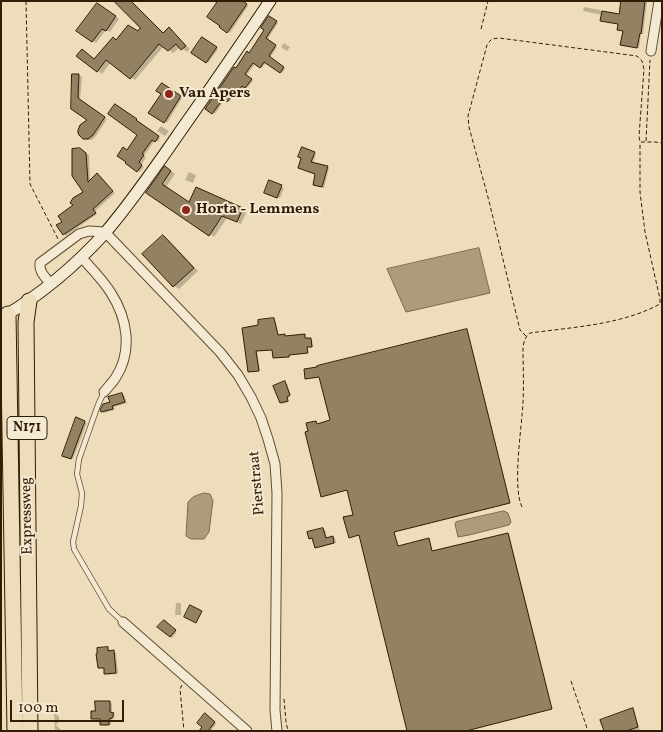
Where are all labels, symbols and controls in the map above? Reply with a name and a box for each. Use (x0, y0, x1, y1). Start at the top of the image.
place label: Van Apers (179, 85, 250, 103)
marker: Van Apers (163, 88, 175, 100)
place label: Horta - Lemmens (196, 201, 319, 219)
marker: Horta - Lemmens (180, 204, 192, 216)
road number: N171 (7, 416, 47, 439)
street label: Pierstraat (246, 450, 270, 516)
street label: Expressweg (18, 477, 38, 555)
scale bar (12, 690, 126, 722)
text: 100 m (18, 698, 58, 719)

